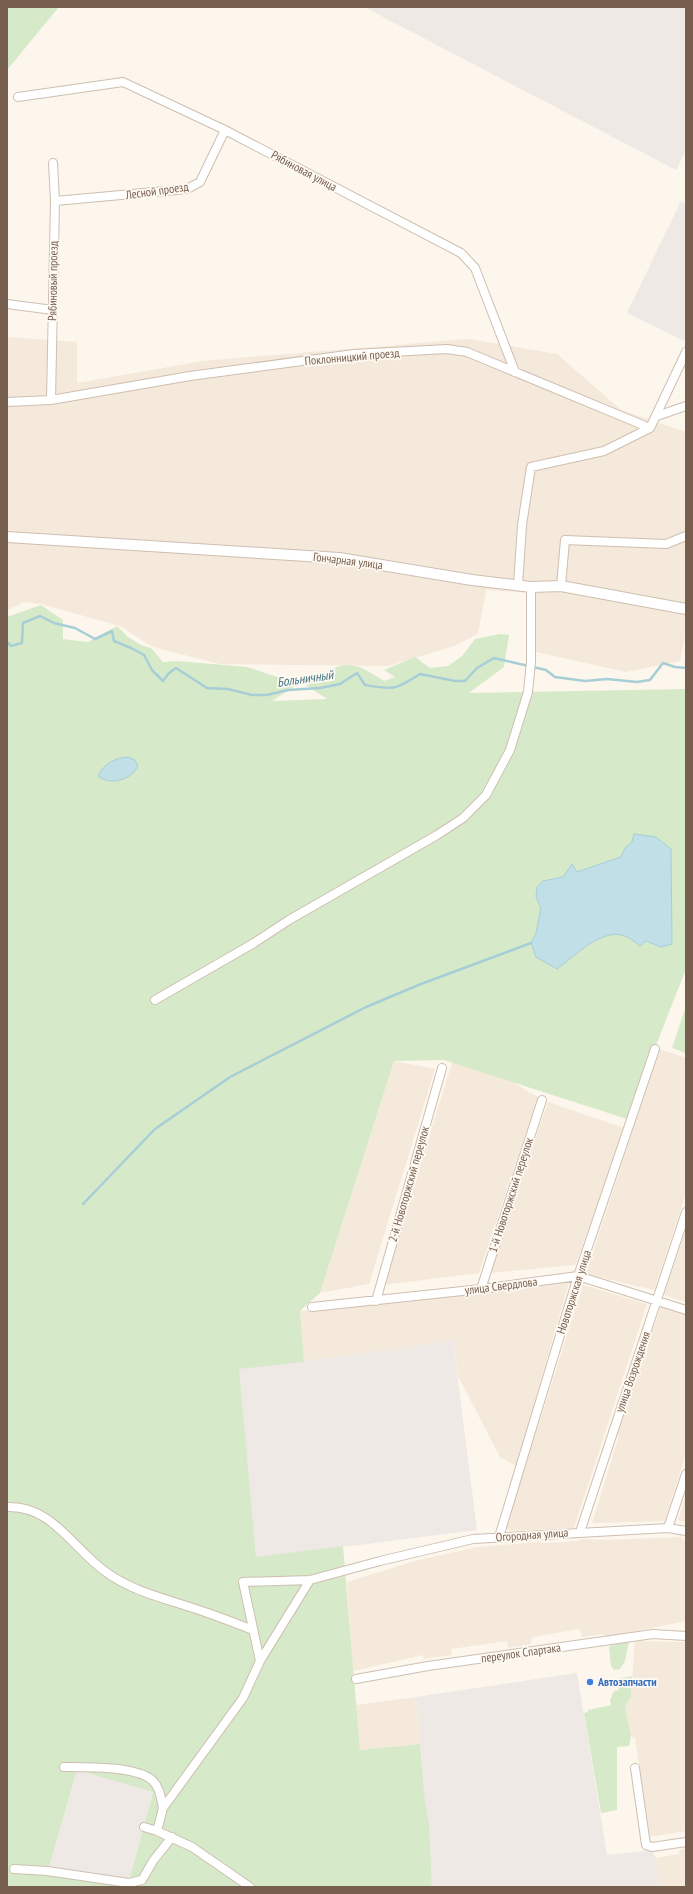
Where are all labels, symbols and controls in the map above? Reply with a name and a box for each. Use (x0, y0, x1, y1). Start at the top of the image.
street label: Рябиновая улица (269, 147, 340, 194)
street label: Лесной проезд (124, 179, 190, 202)
street label: Рябиновый проезд (44, 240, 61, 321)
street label: Поклонницкий проезд (304, 345, 401, 368)
street label: Гончарная улица (312, 549, 384, 572)
water label: Больничный (276, 666, 335, 691)
street label: 2-й Новоторжский переулок (385, 1124, 432, 1244)
street label: 1-й Новоторжский переулок (485, 1135, 536, 1254)
street label: Новоторжская улица (553, 1248, 594, 1336)
street label: улица Свердлова (464, 1274, 538, 1297)
street label: улица Возрождения (612, 1329, 653, 1414)
street label: Огородная улица (495, 1524, 569, 1545)
street label: переулок Спартака (480, 1639, 562, 1666)
place label: Автозапчасти (597, 1674, 657, 1689)
marker: Автозапчасти (585, 1677, 595, 1687)

